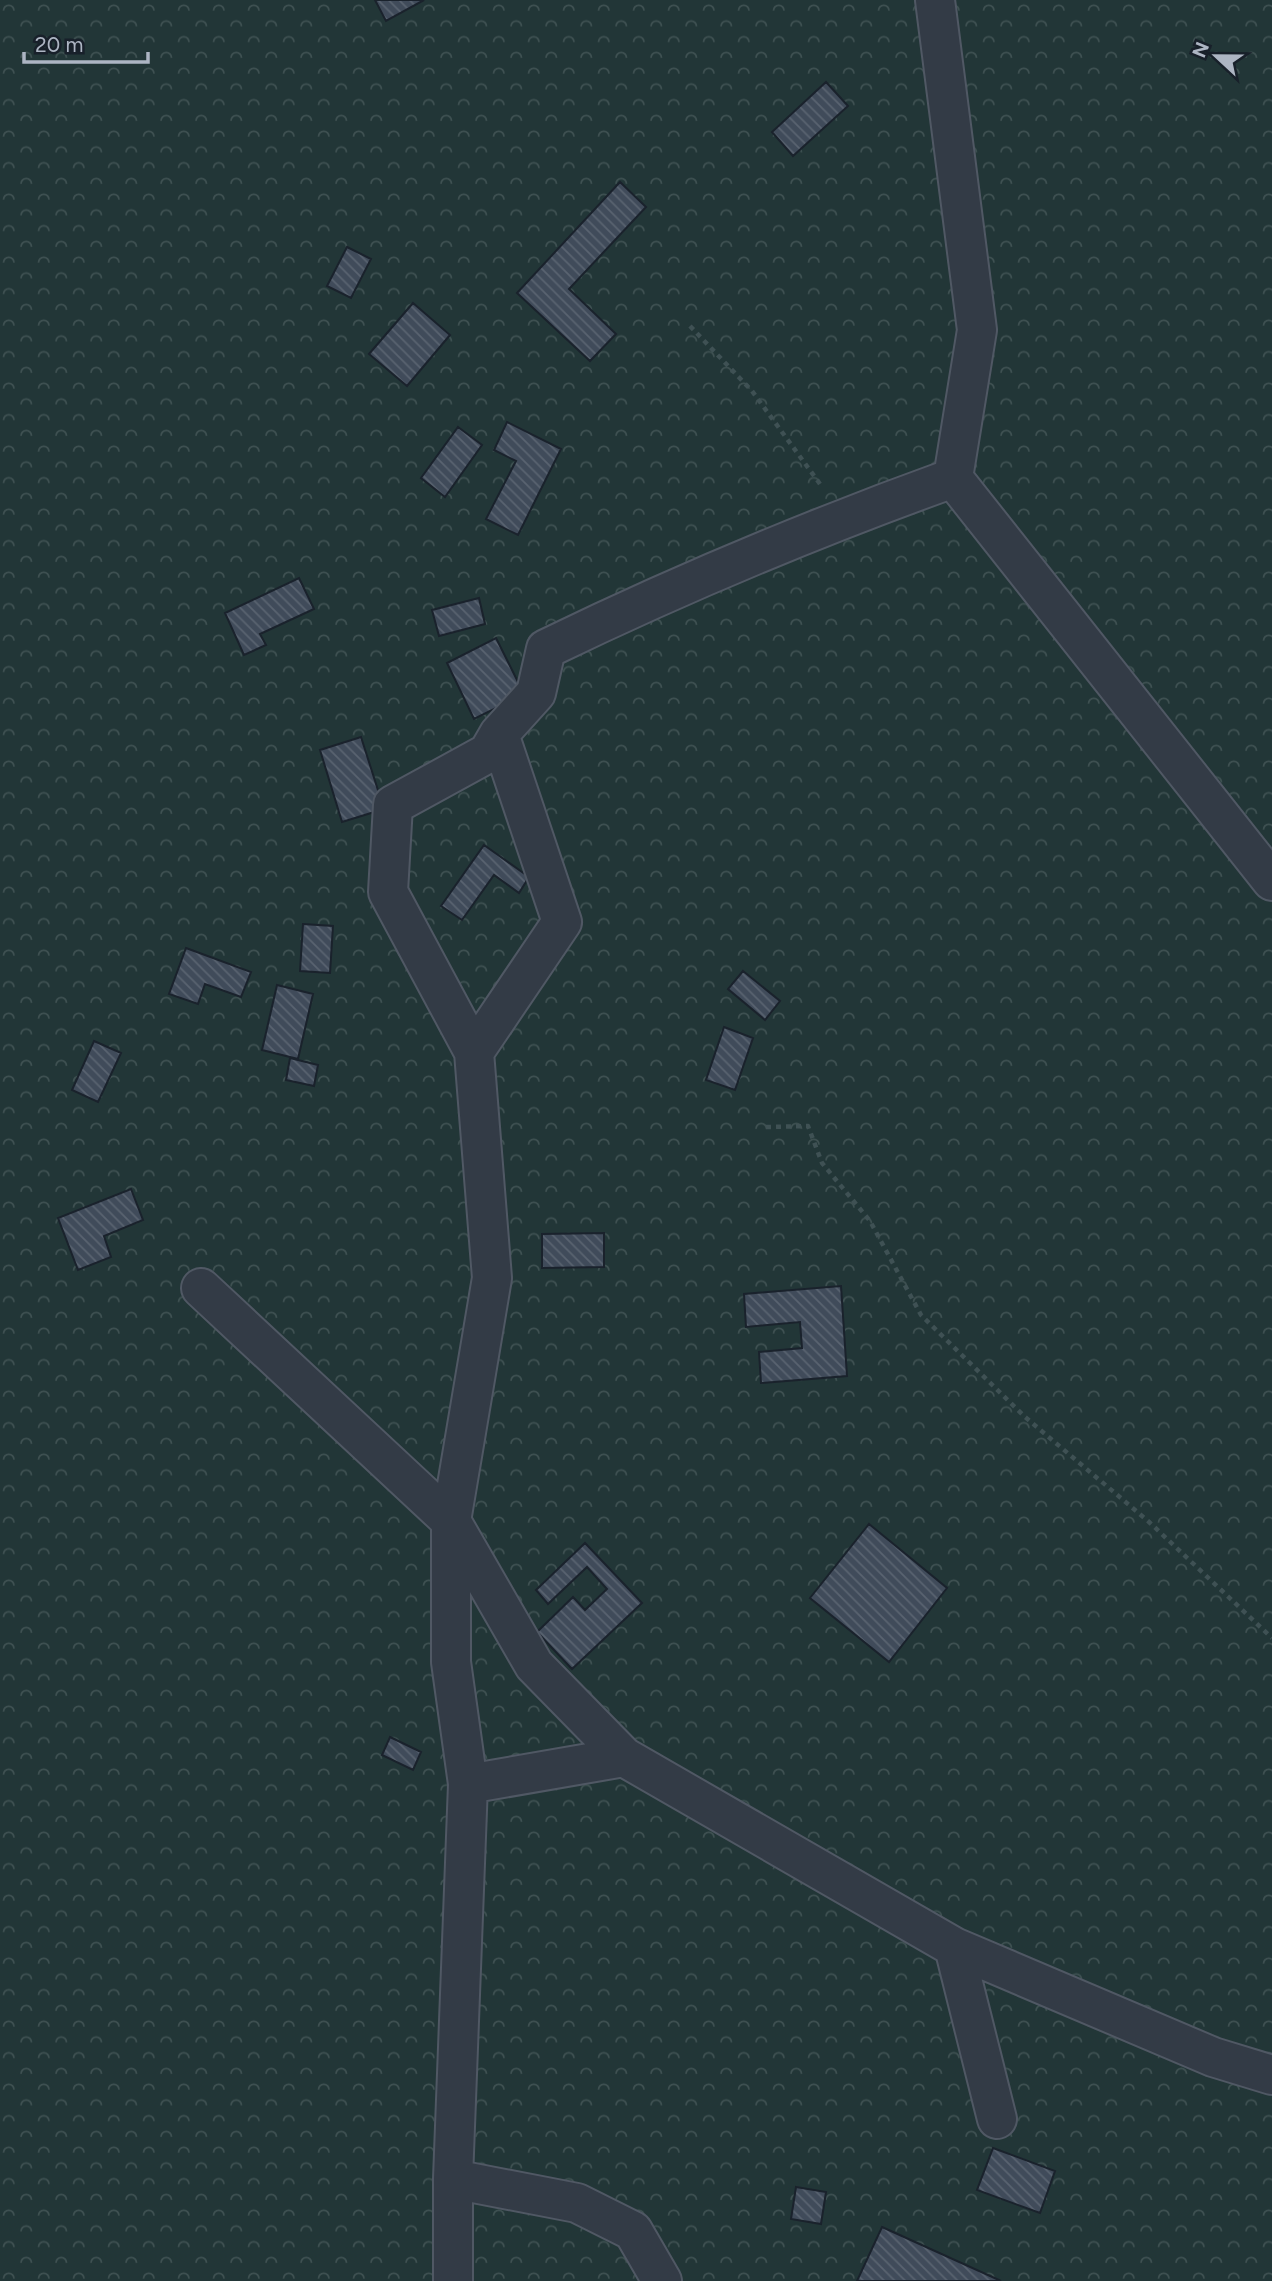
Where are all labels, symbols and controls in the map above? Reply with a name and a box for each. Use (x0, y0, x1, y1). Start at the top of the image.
scale bar (24, 21, 149, 65)
north arrow (1181, 21, 1251, 91)
text: 20 m (35, 32, 83, 57)
text: N (1187, 39, 1214, 61)

